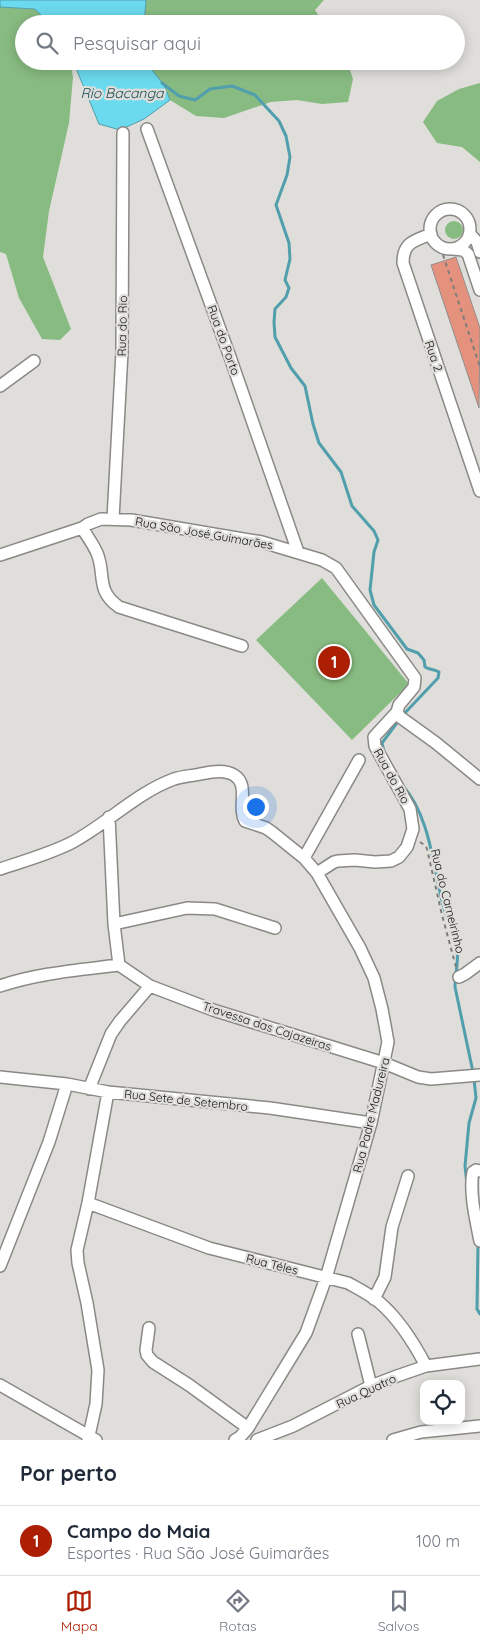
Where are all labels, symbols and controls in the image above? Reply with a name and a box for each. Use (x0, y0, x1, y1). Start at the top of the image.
search box (15, 15, 465, 70)
icon: search (33, 29, 61, 57)
text: Pesquisar aqui (73, 31, 201, 55)
water label: Rio Bacanga (80, 84, 165, 102)
street label: Rua do Rio (114, 295, 130, 357)
street label: Rua do Porto (204, 303, 244, 377)
street label: Rua 2 (422, 338, 446, 374)
street label: Rua São José Guimarães (134, 513, 274, 553)
pin: 1 (318, 643, 350, 681)
street label: Rua do Rio (371, 746, 413, 806)
your location (243, 794, 269, 820)
street label: Rua do Carneirinho (428, 847, 468, 955)
street label: Travessa das Cajazeiras (201, 998, 334, 1054)
street label: Rua Padre Madureira (349, 1056, 393, 1174)
street label: Rua Sete de Setembro (123, 1086, 249, 1114)
street label: Rua Téles (245, 1250, 300, 1278)
street label: Rua Quatro (334, 1371, 398, 1411)
map controls (420, 1380, 465, 1425)
button: locate (420, 1380, 465, 1425)
text: Por perto (20, 1460, 117, 1486)
text: Campo do Maia (67, 1519, 211, 1543)
text: 1 (33, 1531, 39, 1551)
text: 100 m (416, 1531, 460, 1551)
text: Esportes · Rua São José Guimarães (67, 1543, 329, 1563)
tab: Mapa (61, 1587, 98, 1635)
tab: Rotas (219, 1587, 256, 1635)
tab: Salvos (378, 1587, 419, 1635)

